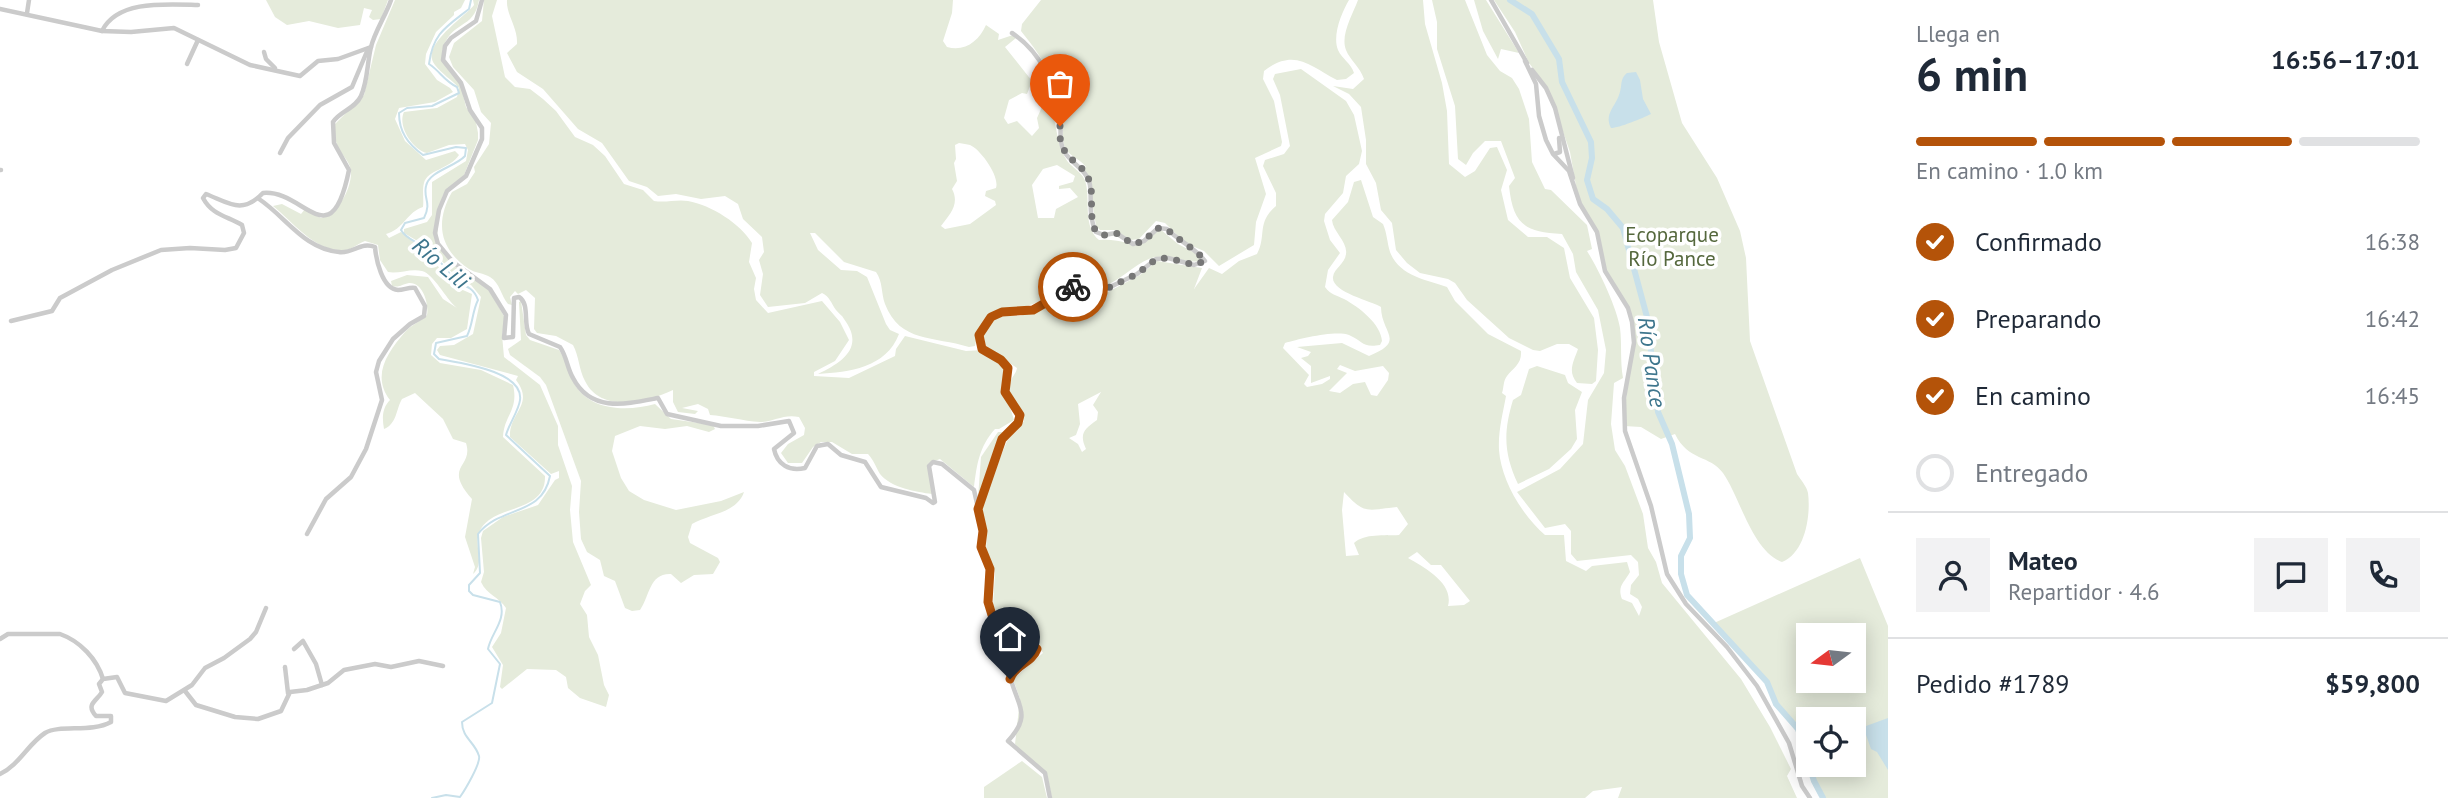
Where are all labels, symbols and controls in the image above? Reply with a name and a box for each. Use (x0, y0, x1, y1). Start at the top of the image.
text: Llega en (1916, 19, 2000, 48)
text: 16:56–17:01 (2271, 43, 2420, 76)
text: 6 min (1916, 44, 2028, 104)
pin (1030, 54, 1090, 126)
icon: bag (1041, 65, 1079, 103)
text: En camino · 1.0 km (1916, 156, 2103, 185)
park label: Ecoparque Río Pance (1625, 221, 1719, 272)
icon: check (1916, 223, 1954, 261)
text: Confirmado (1975, 225, 2102, 258)
text: 16:38 (2365, 227, 2420, 256)
water label: Río Lili (407, 230, 477, 296)
courier (1038, 252, 1108, 322)
icon: bike (1054, 268, 1092, 306)
icon: check (1916, 300, 1954, 338)
text: Preparando (1975, 302, 2102, 335)
text: 16:42 (2365, 304, 2420, 333)
water label: Río Pance (1632, 315, 1673, 410)
icon: check (1916, 377, 1954, 415)
text: En camino (1975, 379, 2091, 412)
text: 16:45 (2365, 381, 2420, 410)
text: Entregado (1975, 456, 2089, 489)
button: person (1916, 538, 1990, 612)
button: chat (2254, 538, 2328, 612)
button: phone (2346, 538, 2420, 612)
text: Mateo (2008, 544, 2078, 577)
text: Repartidor · 4.6 (2008, 577, 2160, 606)
pin (980, 607, 1040, 679)
icon: home (991, 618, 1029, 656)
north arrow (1796, 623, 1866, 693)
map controls (1796, 623, 1866, 777)
text: Pedido #1789 (1916, 667, 2069, 700)
text: $59,800 (2325, 667, 2420, 700)
button: locate (1796, 707, 1866, 777)

